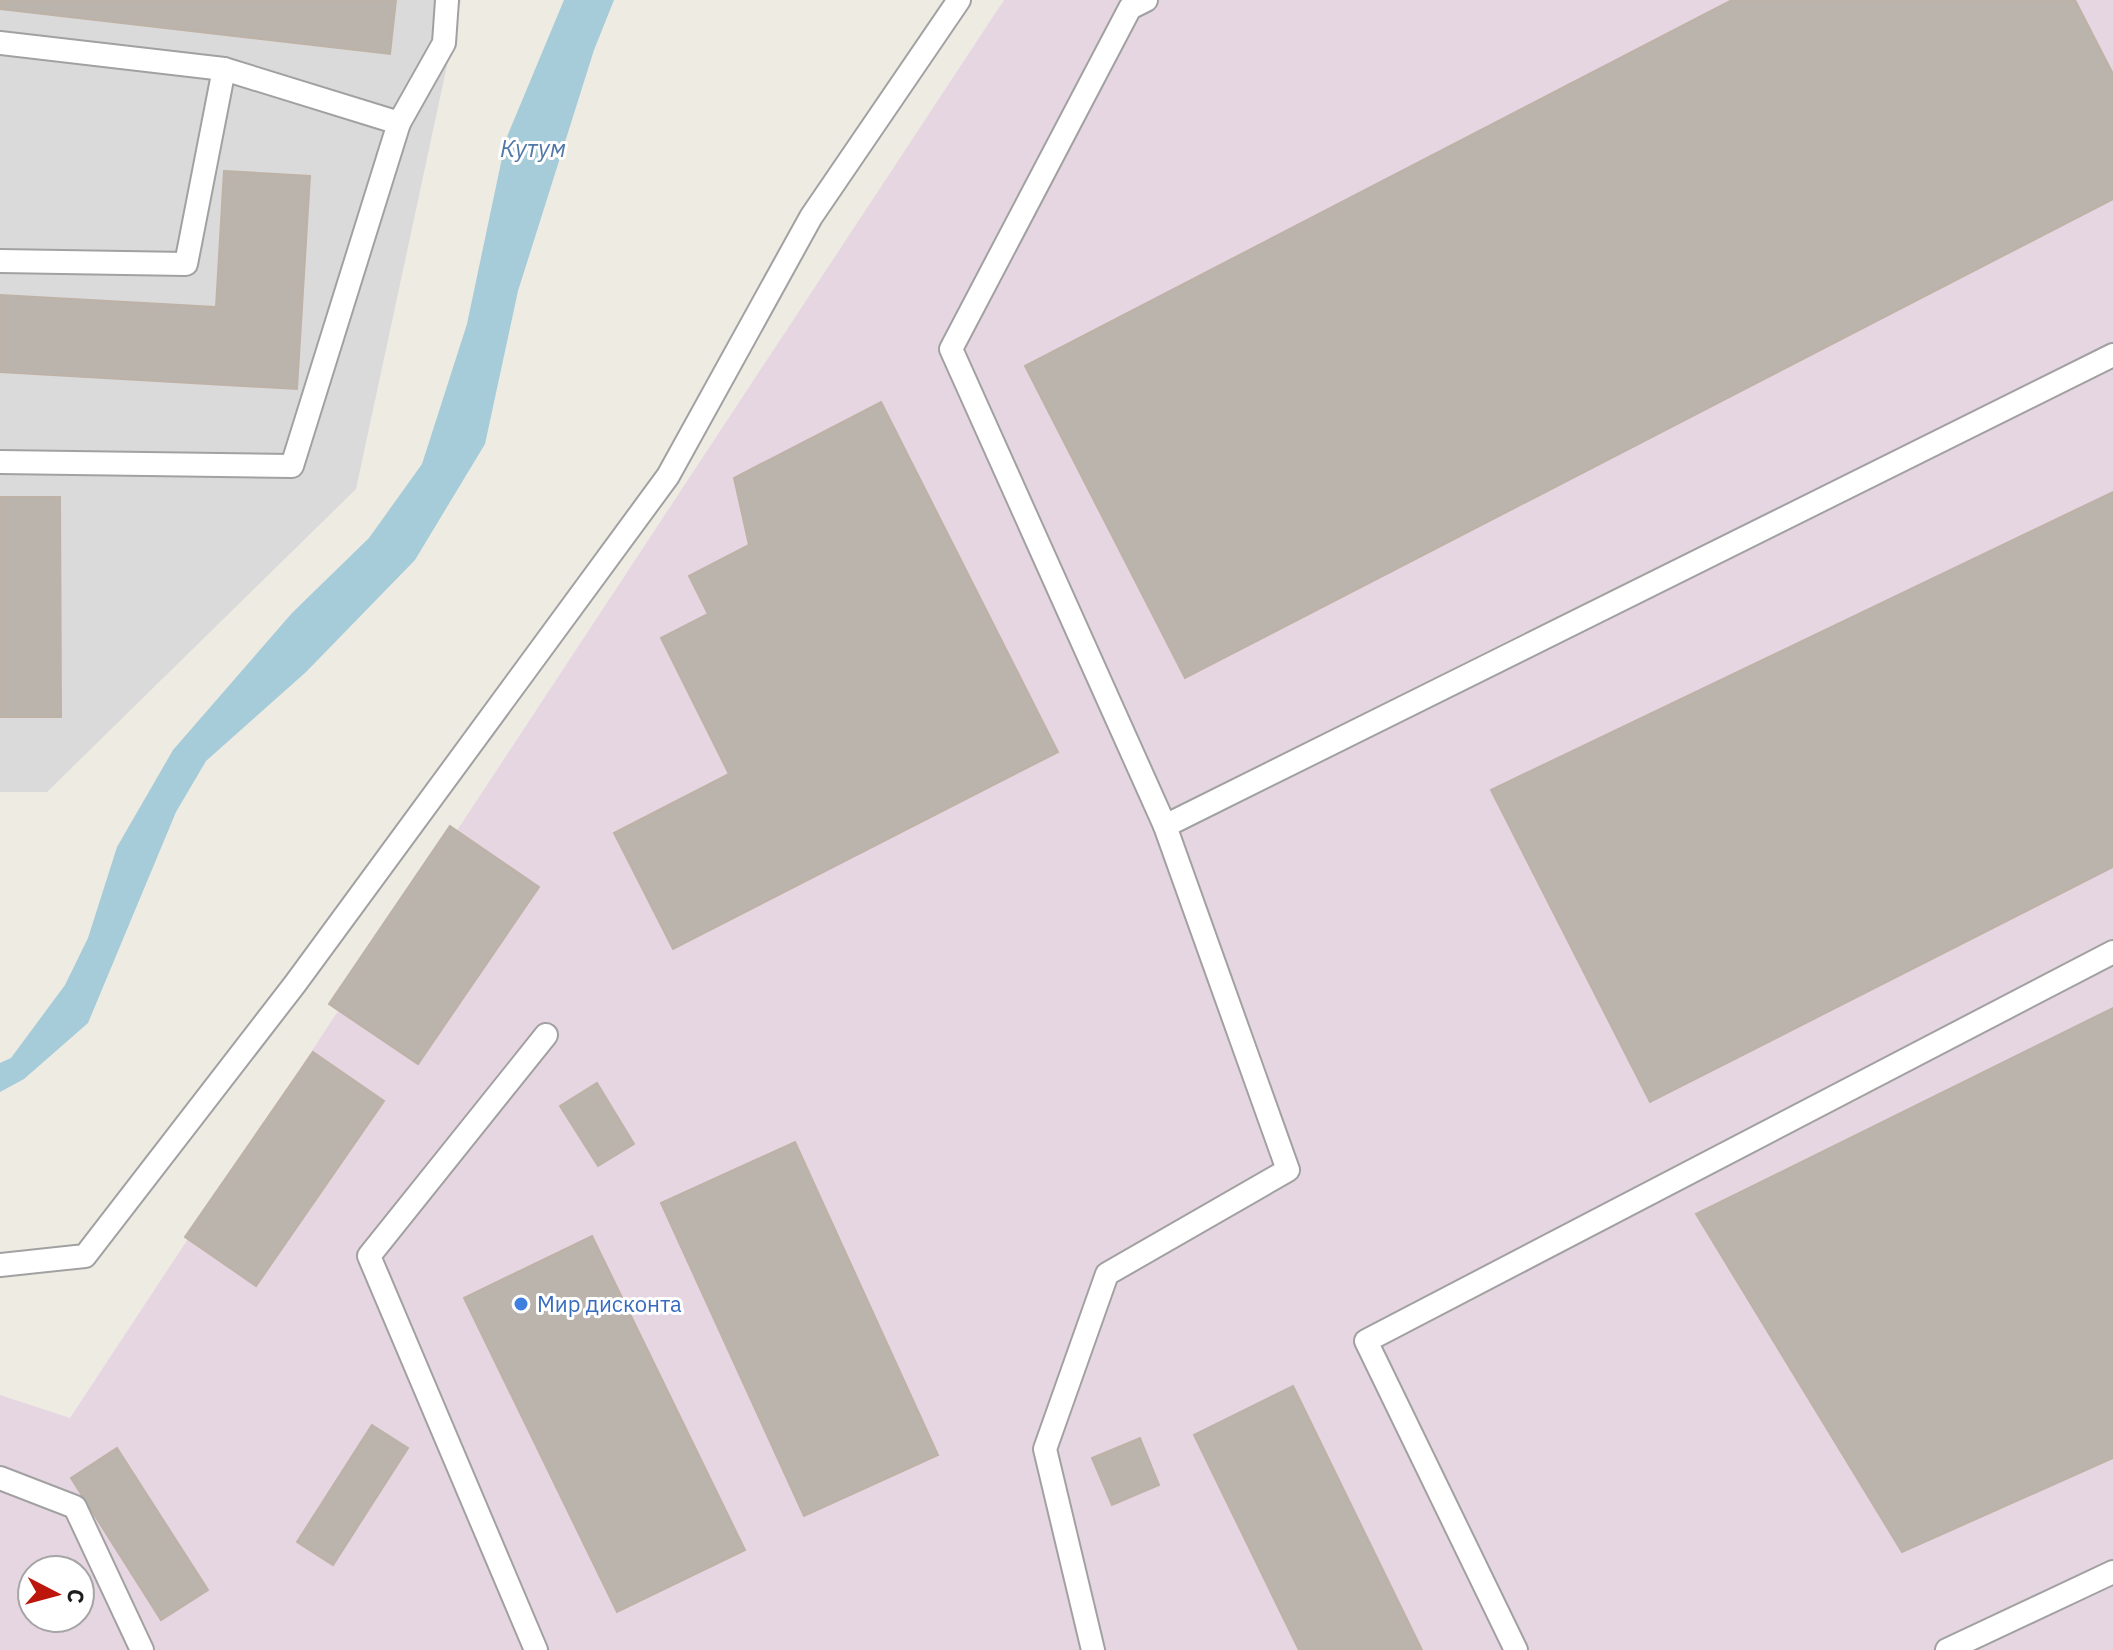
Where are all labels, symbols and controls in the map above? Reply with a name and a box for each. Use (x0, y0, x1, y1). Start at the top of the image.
water label: Кутум (500, 132, 566, 164)
place label: Мир дисконта (537, 1289, 682, 1318)
marker: Мир дисконта (512, 1295, 530, 1313)
north arrow (16, 1554, 96, 1634)
text: С (61, 1588, 92, 1605)

